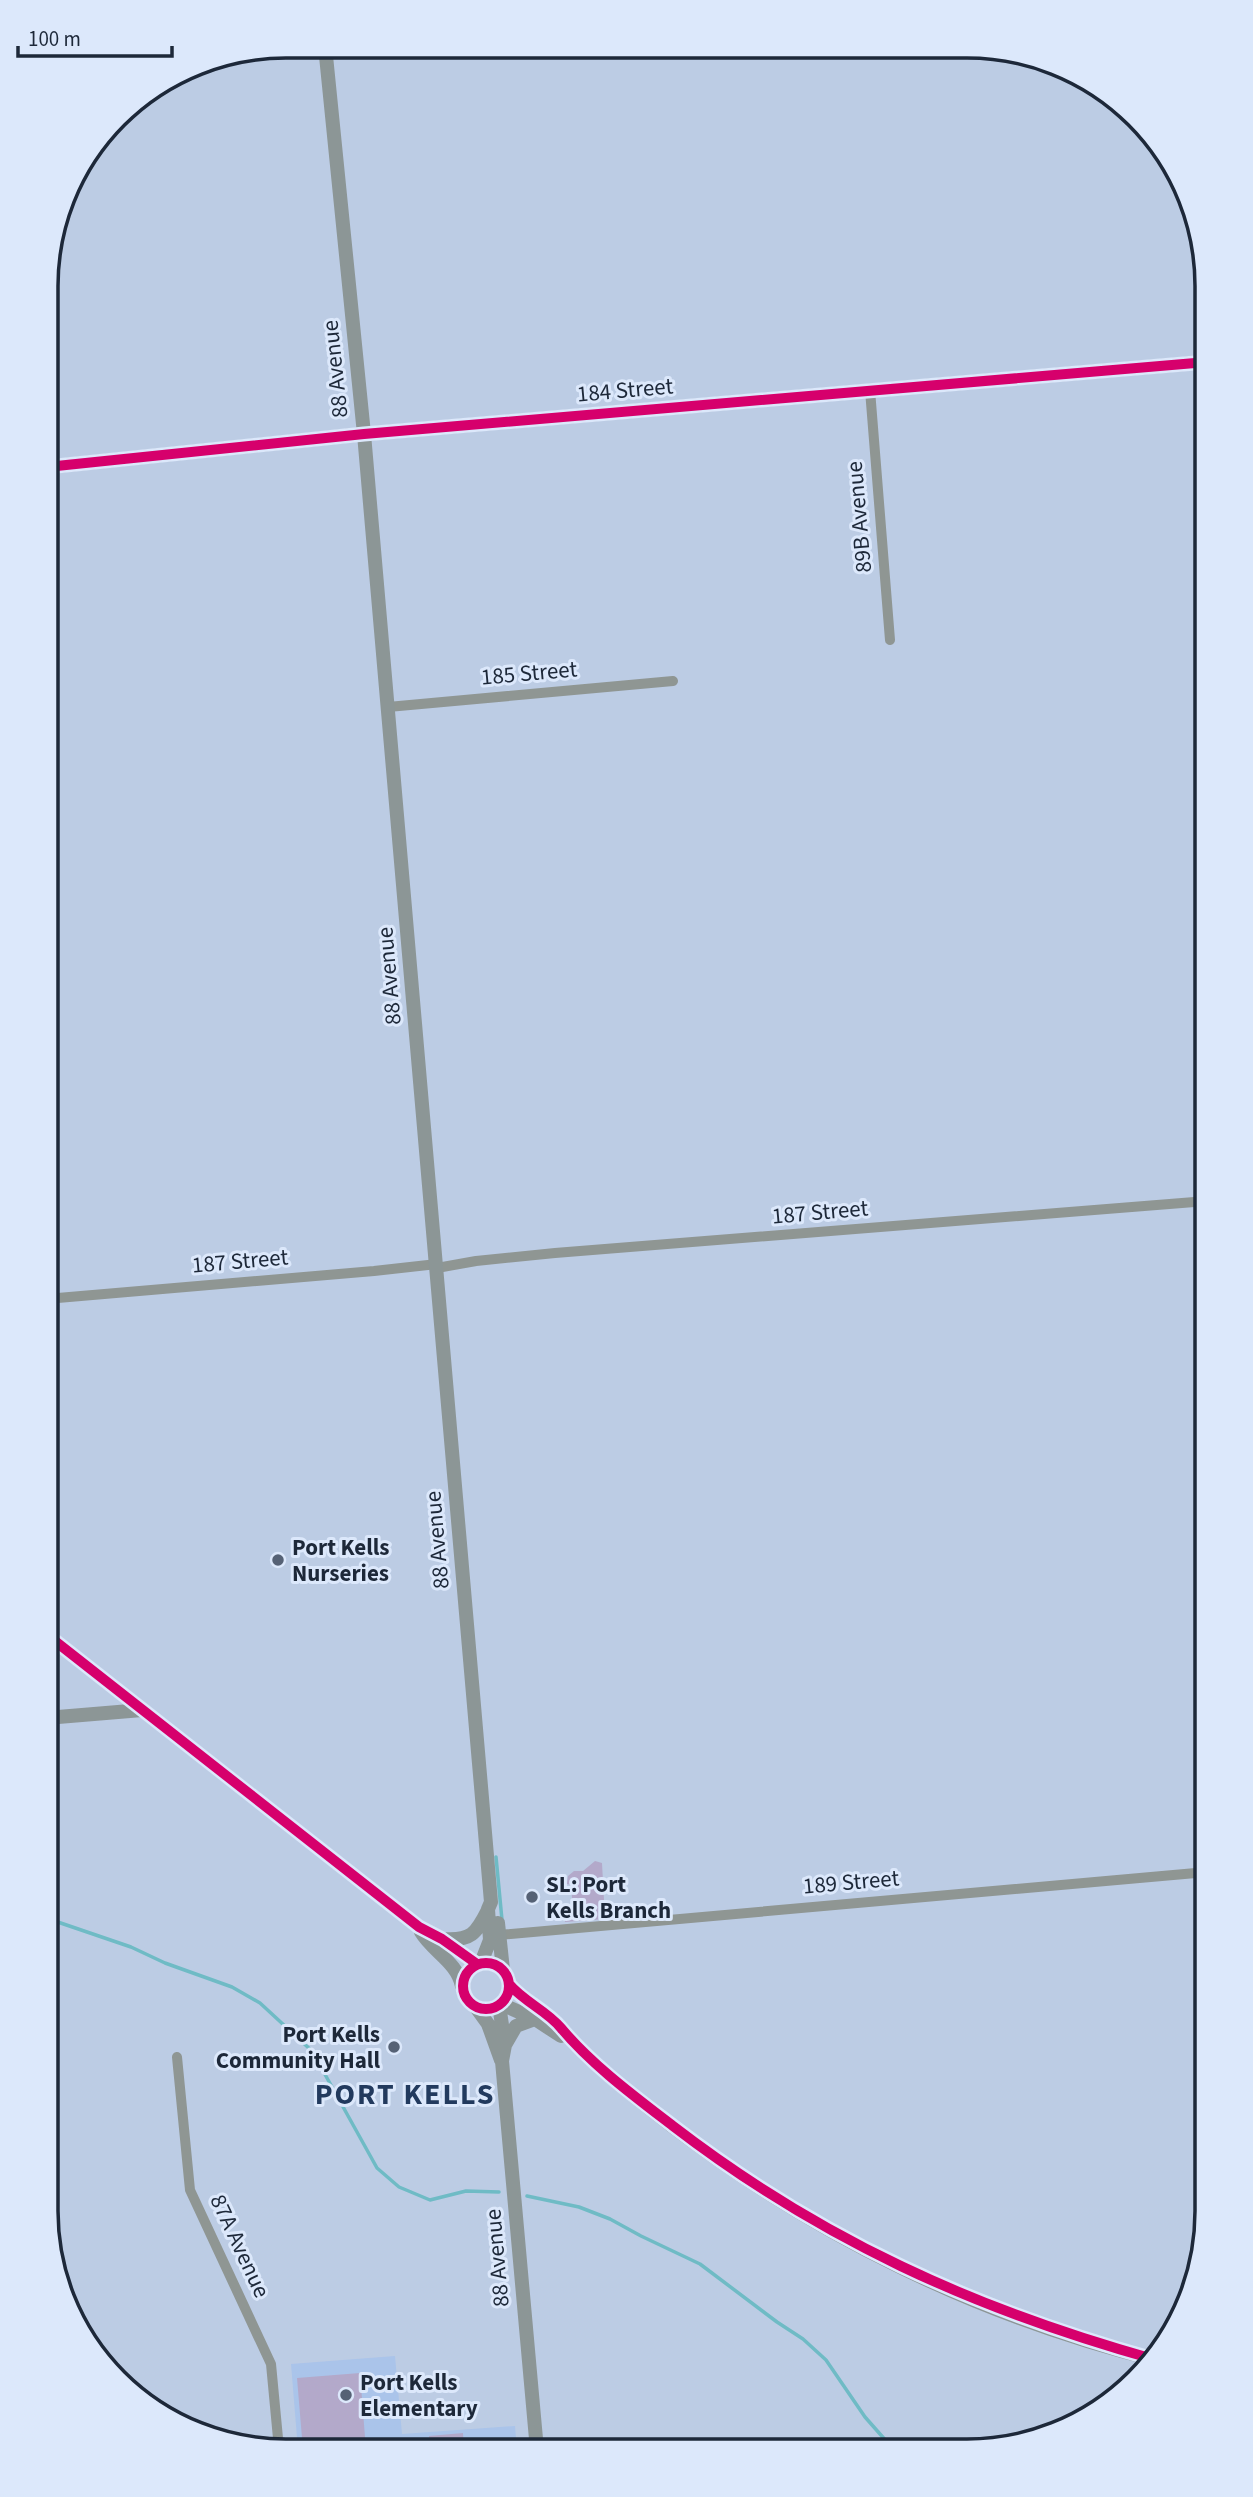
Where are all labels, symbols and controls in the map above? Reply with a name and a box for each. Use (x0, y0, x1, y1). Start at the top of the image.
scale bar (18, 14, 172, 58)
text: 100 m (28, 24, 81, 54)
street label: 88 Avenue (313, 318, 357, 420)
street label: 184 Street (575, 369, 675, 411)
street label: 89B Avenue (838, 460, 880, 574)
street label: 185 Street (479, 652, 579, 694)
street label: 88 Avenue (368, 926, 410, 1026)
street label: 187 Street (770, 1191, 870, 1233)
street label: 187 Street (190, 1240, 290, 1282)
street label: 88 Avenue (416, 1490, 458, 1590)
place label: Port Kells Nurseries (292, 1531, 390, 1590)
marker: Port Kells Nurseries (270, 1552, 286, 1568)
street label: 189 Street (801, 1861, 901, 1903)
place label: SL: Port Kells Branch (546, 1868, 671, 1927)
marker: SL: Port Kells Branch (524, 1889, 540, 1905)
place label: Port Kells Community Hall (216, 2018, 380, 2077)
marker: Port Kells Community Hall (386, 2039, 402, 2055)
district label: PORT KELLS (315, 2073, 495, 2116)
street label: 87A Avenue (202, 2189, 278, 2303)
street label: 88 Avenue (476, 2208, 518, 2308)
place label: Port Kells Elementary (360, 2366, 478, 2425)
marker: Port Kells Elementary (338, 2387, 354, 2403)

